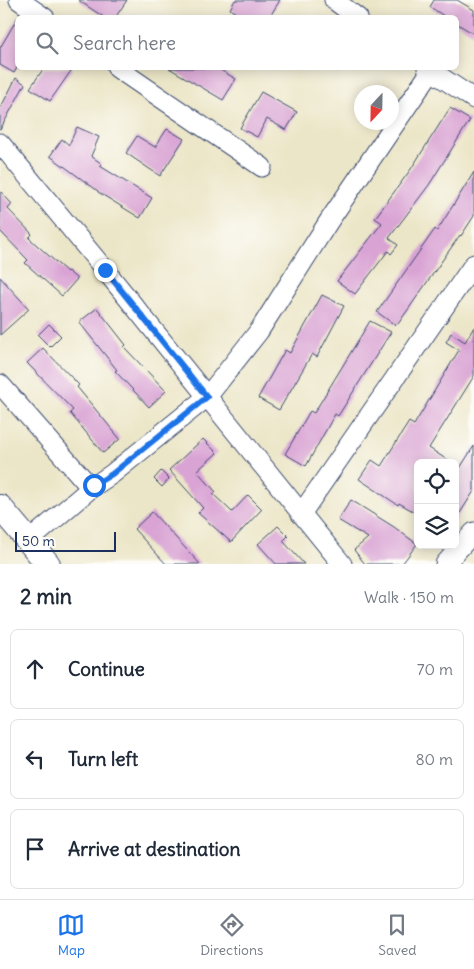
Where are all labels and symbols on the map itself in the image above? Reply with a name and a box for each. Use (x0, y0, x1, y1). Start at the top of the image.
north arrow (354, 85, 399, 130)
route end (94, 259, 117, 282)
route start (83, 474, 106, 497)
scale bar (15, 529, 116, 552)

